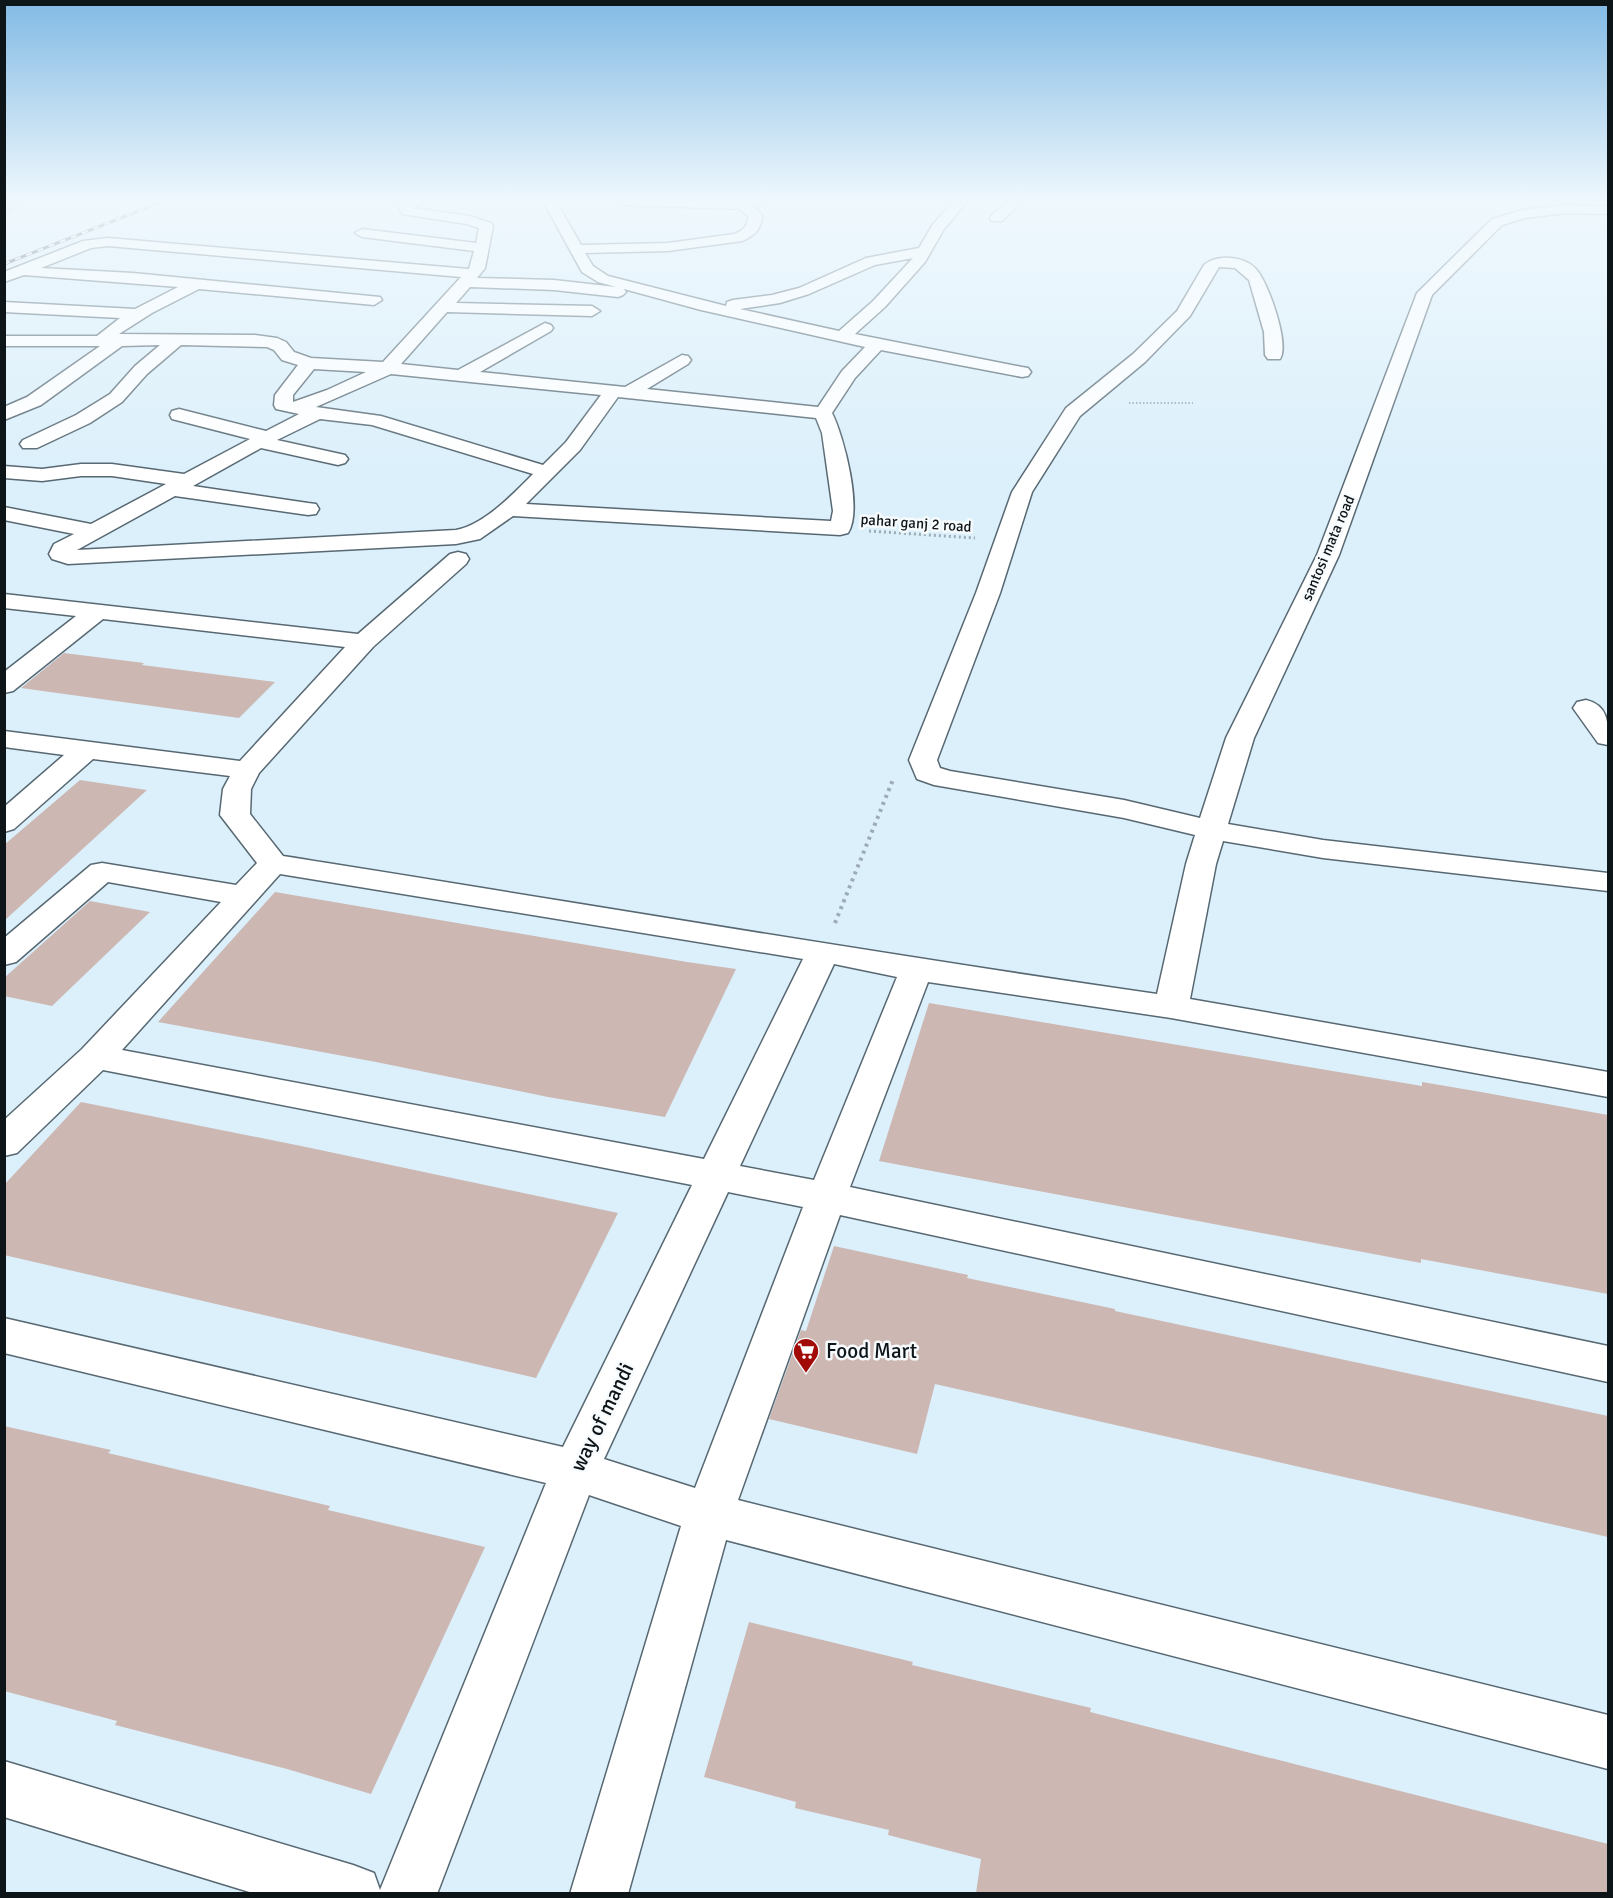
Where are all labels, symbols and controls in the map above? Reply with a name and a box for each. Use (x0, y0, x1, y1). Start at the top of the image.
street label: santosi mata road (1298, 492, 1358, 604)
street label: pahar ganj 2 road (860, 510, 972, 536)
supermarket icon: Food Mart (791, 1336, 821, 1374)
place label: Food Mart (826, 1338, 917, 1364)
street label: way of mandi (564, 1358, 640, 1476)

